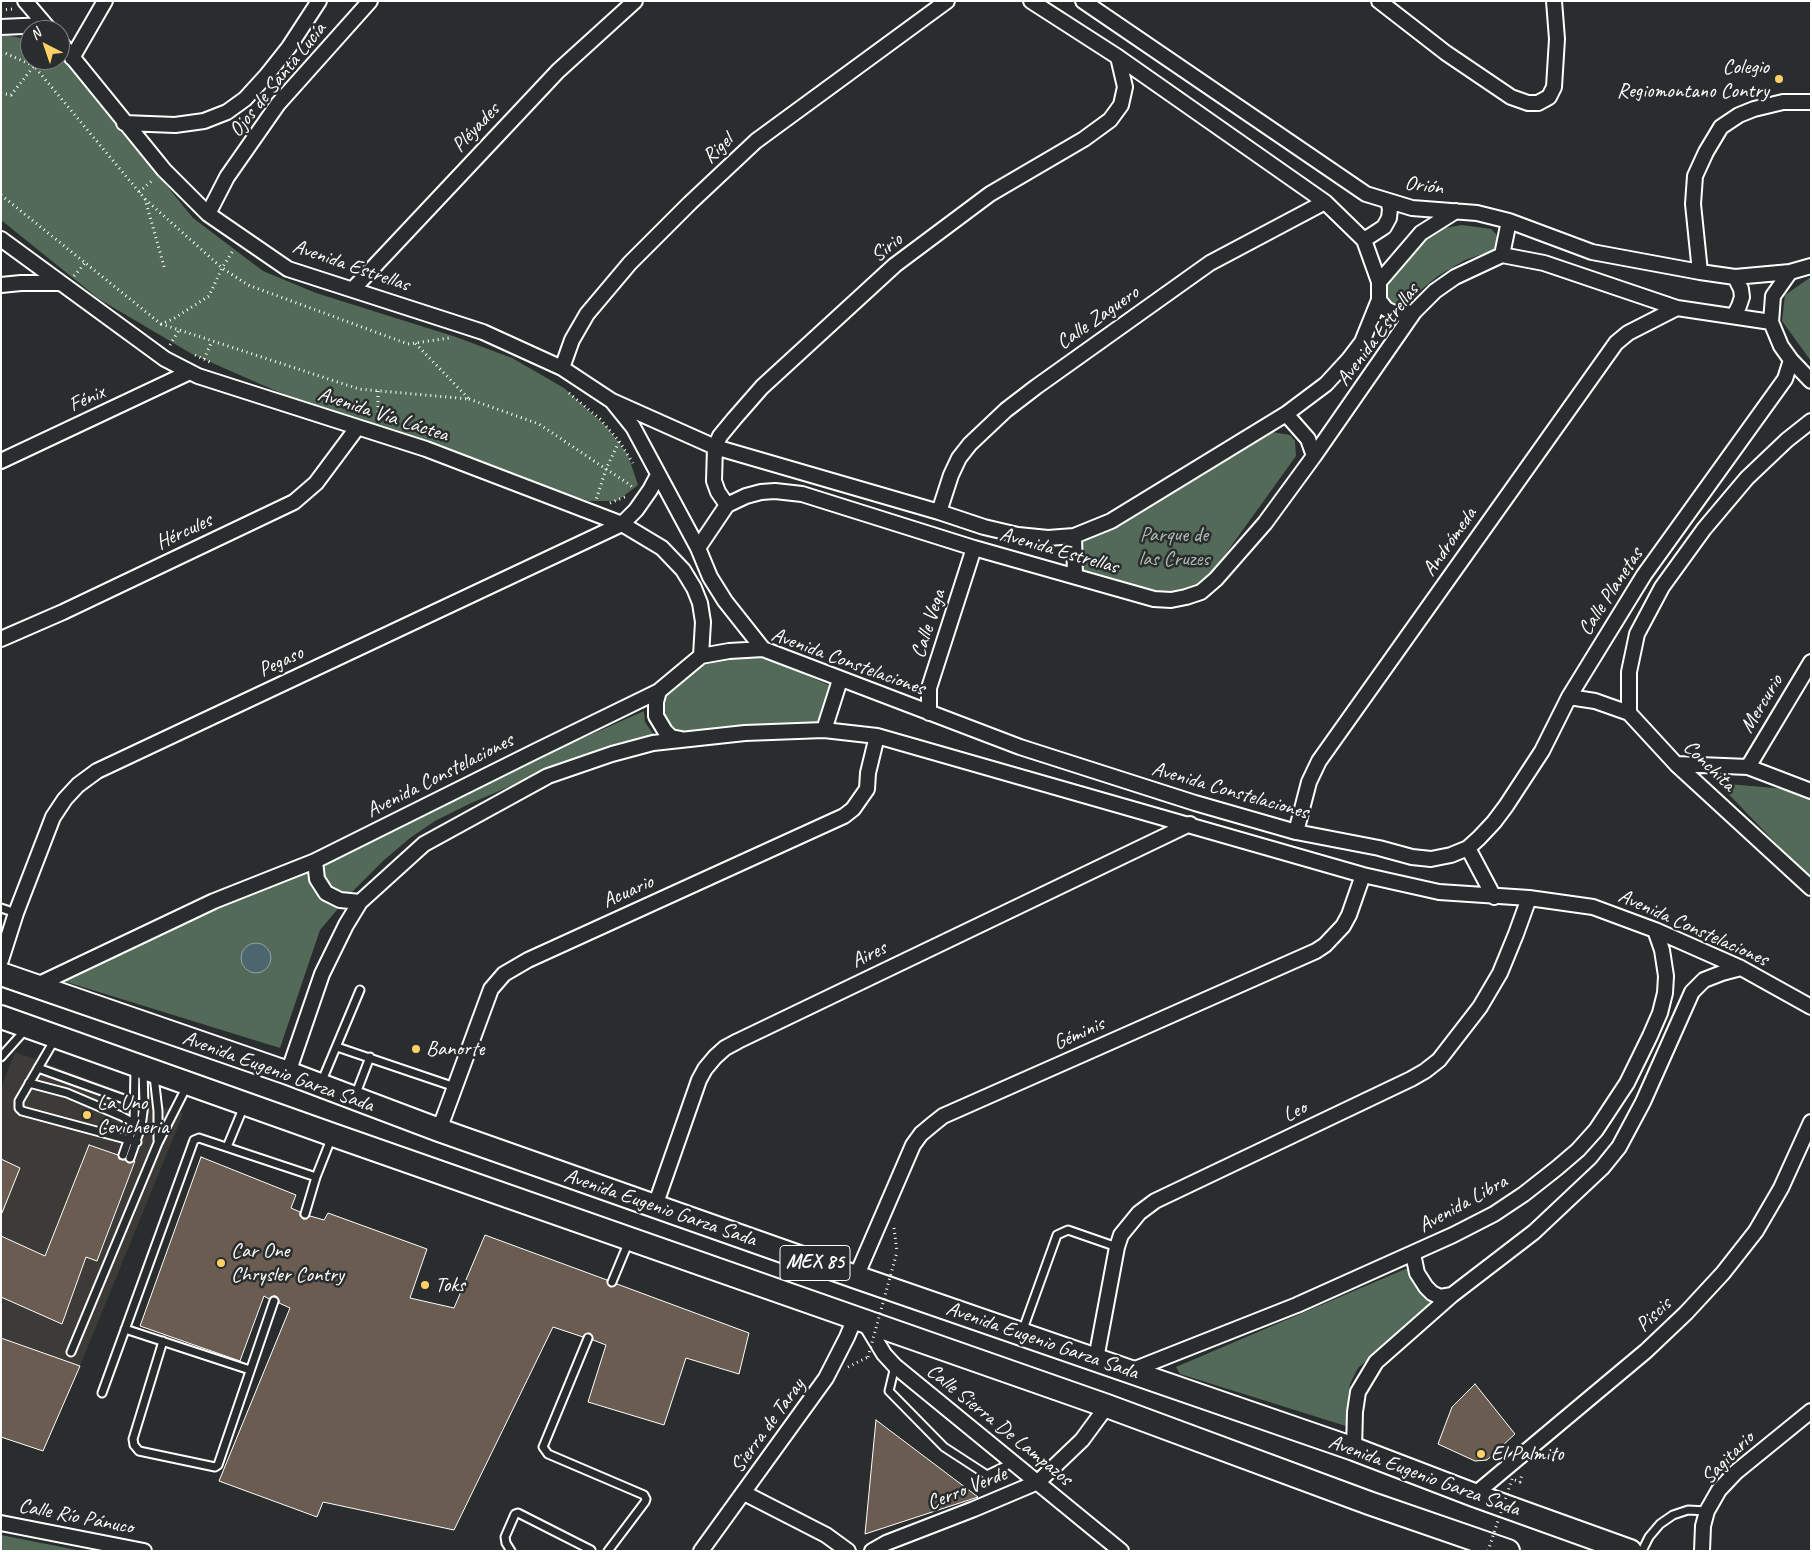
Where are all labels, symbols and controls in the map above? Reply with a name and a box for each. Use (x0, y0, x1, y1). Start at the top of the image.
street label: Ojos de Santa Lucía (224, 17, 332, 143)
north arrow (20, 20, 70, 70)
text: N (27, 25, 44, 43)
place label: Colegio Regiomontano Contry (1617, 54, 1769, 104)
marker: Colegio Regiomontano Contry (1773, 73, 1785, 85)
street label: Pléyades (447, 98, 505, 158)
street label: Rigel (697, 129, 739, 169)
street label: Orión (1403, 171, 1445, 201)
street label: Sirio (866, 228, 908, 268)
street label: Avenida Estrellas (289, 234, 413, 298)
street label: Avenida Estrellas (1331, 279, 1425, 391)
street label: Calle Zaguero (1052, 280, 1144, 356)
street label: Fénix (65, 380, 109, 418)
street label: Avenida Vía Láctea (315, 382, 451, 448)
street label: Andrómeda (1417, 503, 1483, 581)
street label: Hércules (152, 508, 216, 556)
street label: Avenida Estrellas (997, 522, 1121, 580)
park label: Parque de las Cruzes (1139, 522, 1209, 572)
street label: Calle Planetas (1573, 543, 1649, 641)
street label: Calle Vega (906, 587, 952, 661)
street label: Avenida Constelaciones (768, 623, 928, 701)
street label: Pegaso (255, 641, 307, 683)
street label: Mercurio (1735, 670, 1789, 738)
street label: Avenida Constelaciones (362, 728, 518, 824)
street label: Conchita (1678, 735, 1740, 797)
street label: Avenida Constelaciones (1149, 757, 1311, 825)
street label: Acuario (599, 870, 657, 914)
street label: Avenida Constelaciones (1614, 884, 1772, 972)
street label: Aires (847, 936, 891, 974)
street label: Géminis (1050, 1012, 1108, 1056)
street label: Avenida Eugenio Garza Sada (179, 1026, 377, 1118)
place label: Banorte (426, 1036, 484, 1062)
marker: Banorte (410, 1043, 422, 1055)
place label: La Uno Cevicheria (97, 1090, 168, 1140)
street label: Leo (1279, 1096, 1311, 1128)
marker: La Uno Cevicheria (81, 1109, 93, 1121)
street label: Avenida Eugenio Garza Sada (561, 1163, 759, 1253)
street label: Avenida Libra (1414, 1169, 1512, 1239)
place label: Car One Chrysler Contry (231, 1238, 344, 1288)
road number: MEX 85 (780, 1246, 850, 1280)
marker: Car One Chrysler Contry (215, 1257, 227, 1269)
place label: Toks (435, 1272, 465, 1298)
marker: Toks (419, 1279, 431, 1291)
street label: Piscis (1631, 1292, 1677, 1338)
street label: Avenida Eugenio Garza Sada (943, 1296, 1141, 1386)
street label: Calle Sierra De Lampazos (921, 1359, 1077, 1491)
street label: Sierra de Taray (725, 1374, 811, 1478)
street label: Sagitario (1696, 1426, 1760, 1490)
street label: Avenida Eugenio Garza Sada (1325, 1430, 1523, 1522)
place label: El Palmito (1491, 1441, 1564, 1467)
marker: El Palmito (1475, 1448, 1487, 1460)
street label: Cerro Verde (924, 1462, 1010, 1516)
street label: Calle Río Pánuco (16, 1494, 136, 1540)

